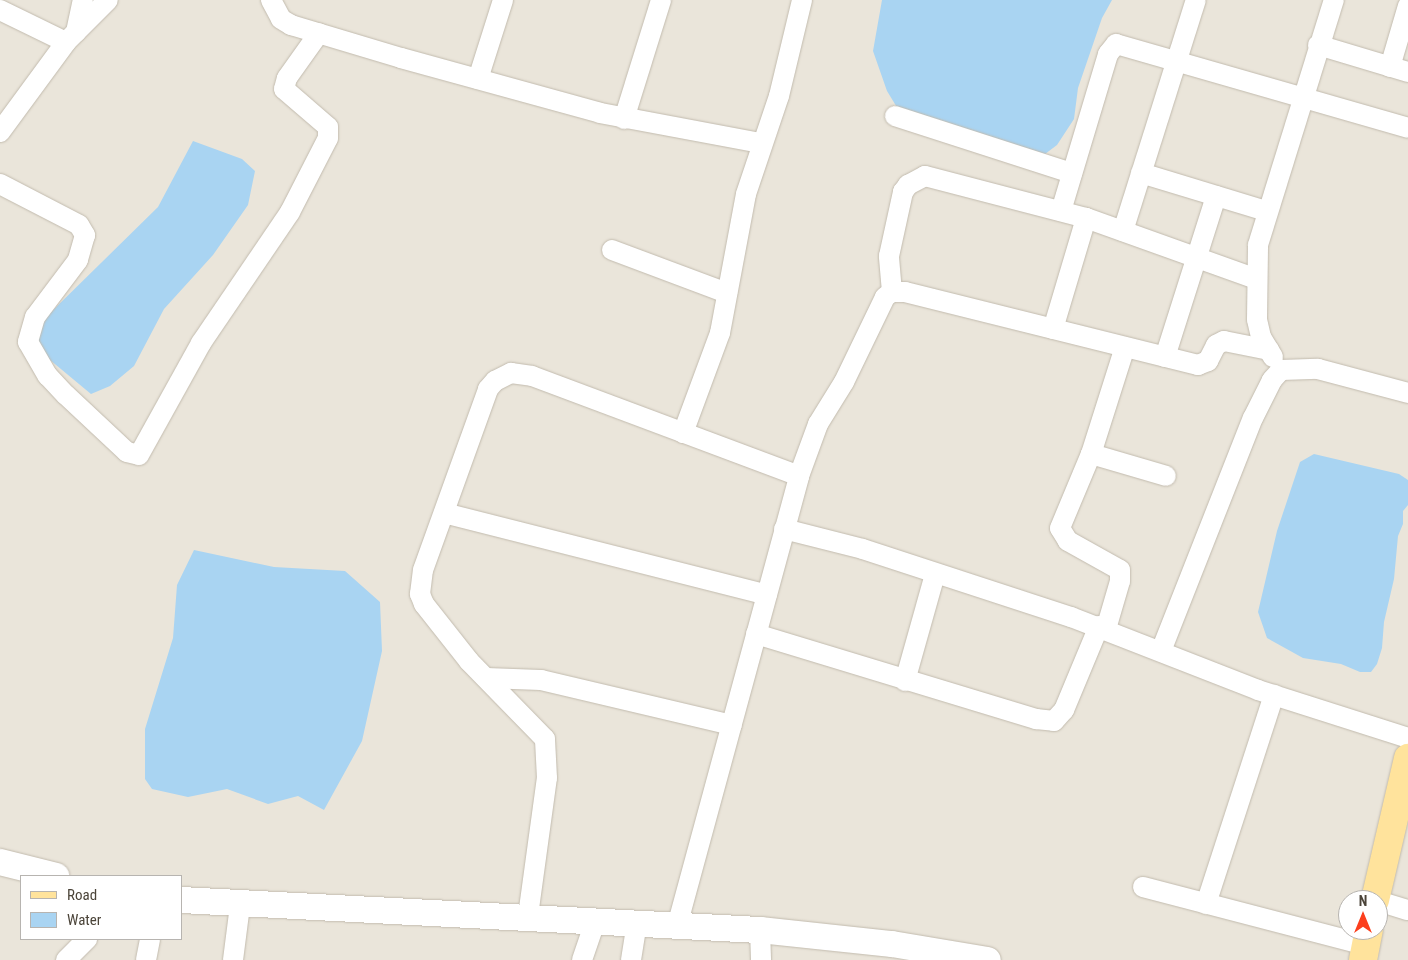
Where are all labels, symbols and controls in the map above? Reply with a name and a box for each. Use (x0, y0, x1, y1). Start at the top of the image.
legend (20, 875, 182, 940)
text: Road (67, 886, 97, 904)
north arrow (1338, 890, 1388, 940)
text: N (1359, 893, 1367, 909)
text: Water (67, 911, 101, 929)

